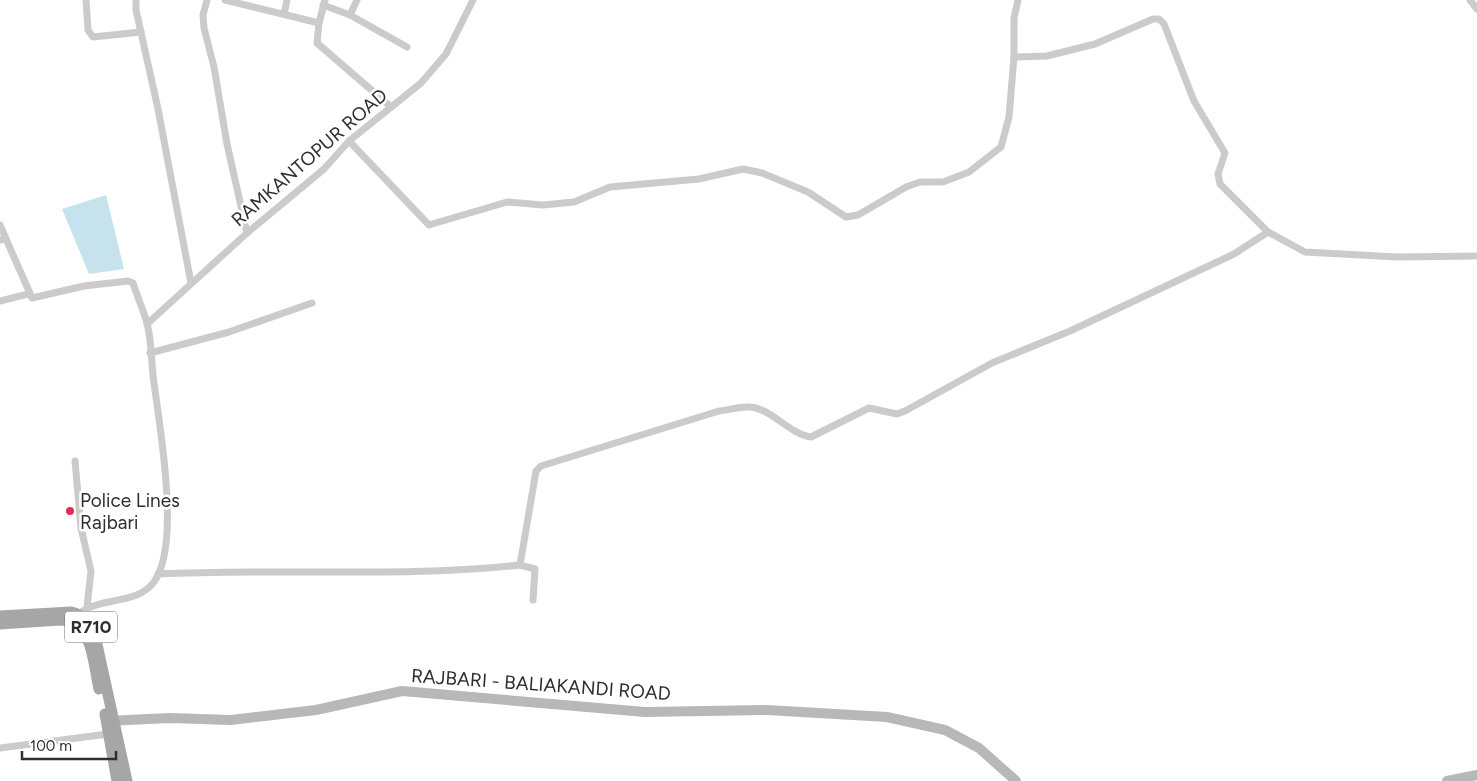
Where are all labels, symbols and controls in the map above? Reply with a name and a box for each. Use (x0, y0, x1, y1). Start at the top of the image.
street label: RAMKANTOPUR ROAD (227, 83, 392, 231)
place label: Police Lines Rajbari (80, 489, 180, 534)
marker: Police Lines Rajbari (64, 505, 76, 517)
road number: R710 (65, 612, 117, 642)
street label: RAJBARI - BALIAKANDI ROAD (410, 664, 672, 705)
scale bar (22, 728, 116, 760)
text: 100 m (30, 737, 72, 755)

